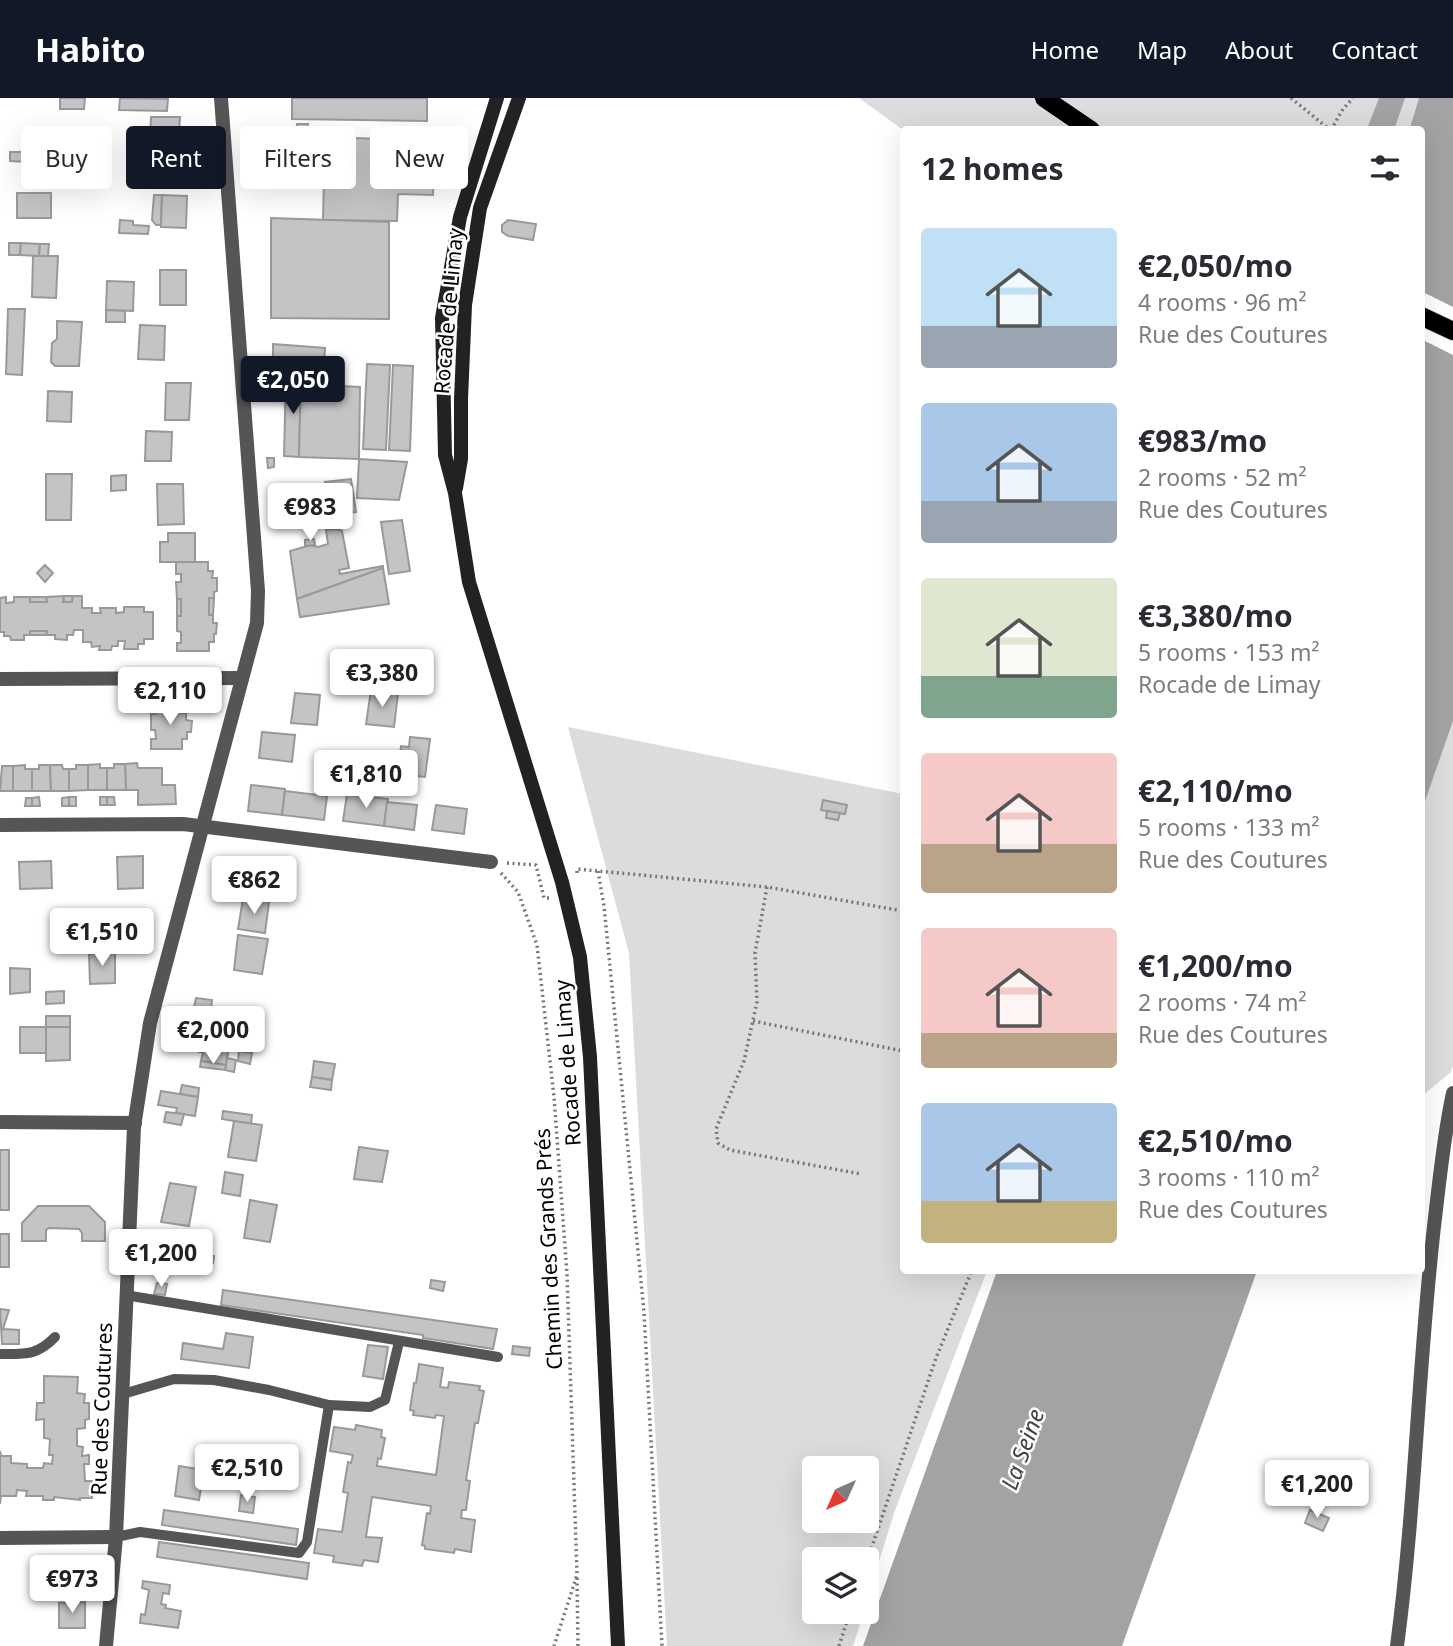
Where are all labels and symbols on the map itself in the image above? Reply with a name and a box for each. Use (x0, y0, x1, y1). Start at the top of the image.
street label: Rocade de Limay (427, 227, 469, 395)
pin: €2,050 (236, 356, 350, 416)
pin: €983 (269, 484, 351, 543)
pin: €3,380 (325, 650, 439, 709)
pin: €2,110 (113, 668, 227, 727)
pin: €1,810 (309, 750, 423, 810)
pin: €862 (213, 856, 295, 916)
pin: €1,510 (45, 908, 159, 968)
street label: Rocade de Limay (547, 979, 587, 1147)
pin: €2,000 (156, 1006, 270, 1066)
street label: Chemin des Grands Prés (528, 1128, 568, 1370)
pin: €1,200 (104, 1230, 218, 1289)
street label: Rue des Coutures (84, 1322, 118, 1496)
water label: La Seine (993, 1404, 1051, 1494)
pin: €2,510 (190, 1444, 304, 1504)
north arrow (802, 1456, 878, 1533)
pin: €1,200 (1260, 1460, 1374, 1520)
pin: €973 (31, 1556, 113, 1615)

